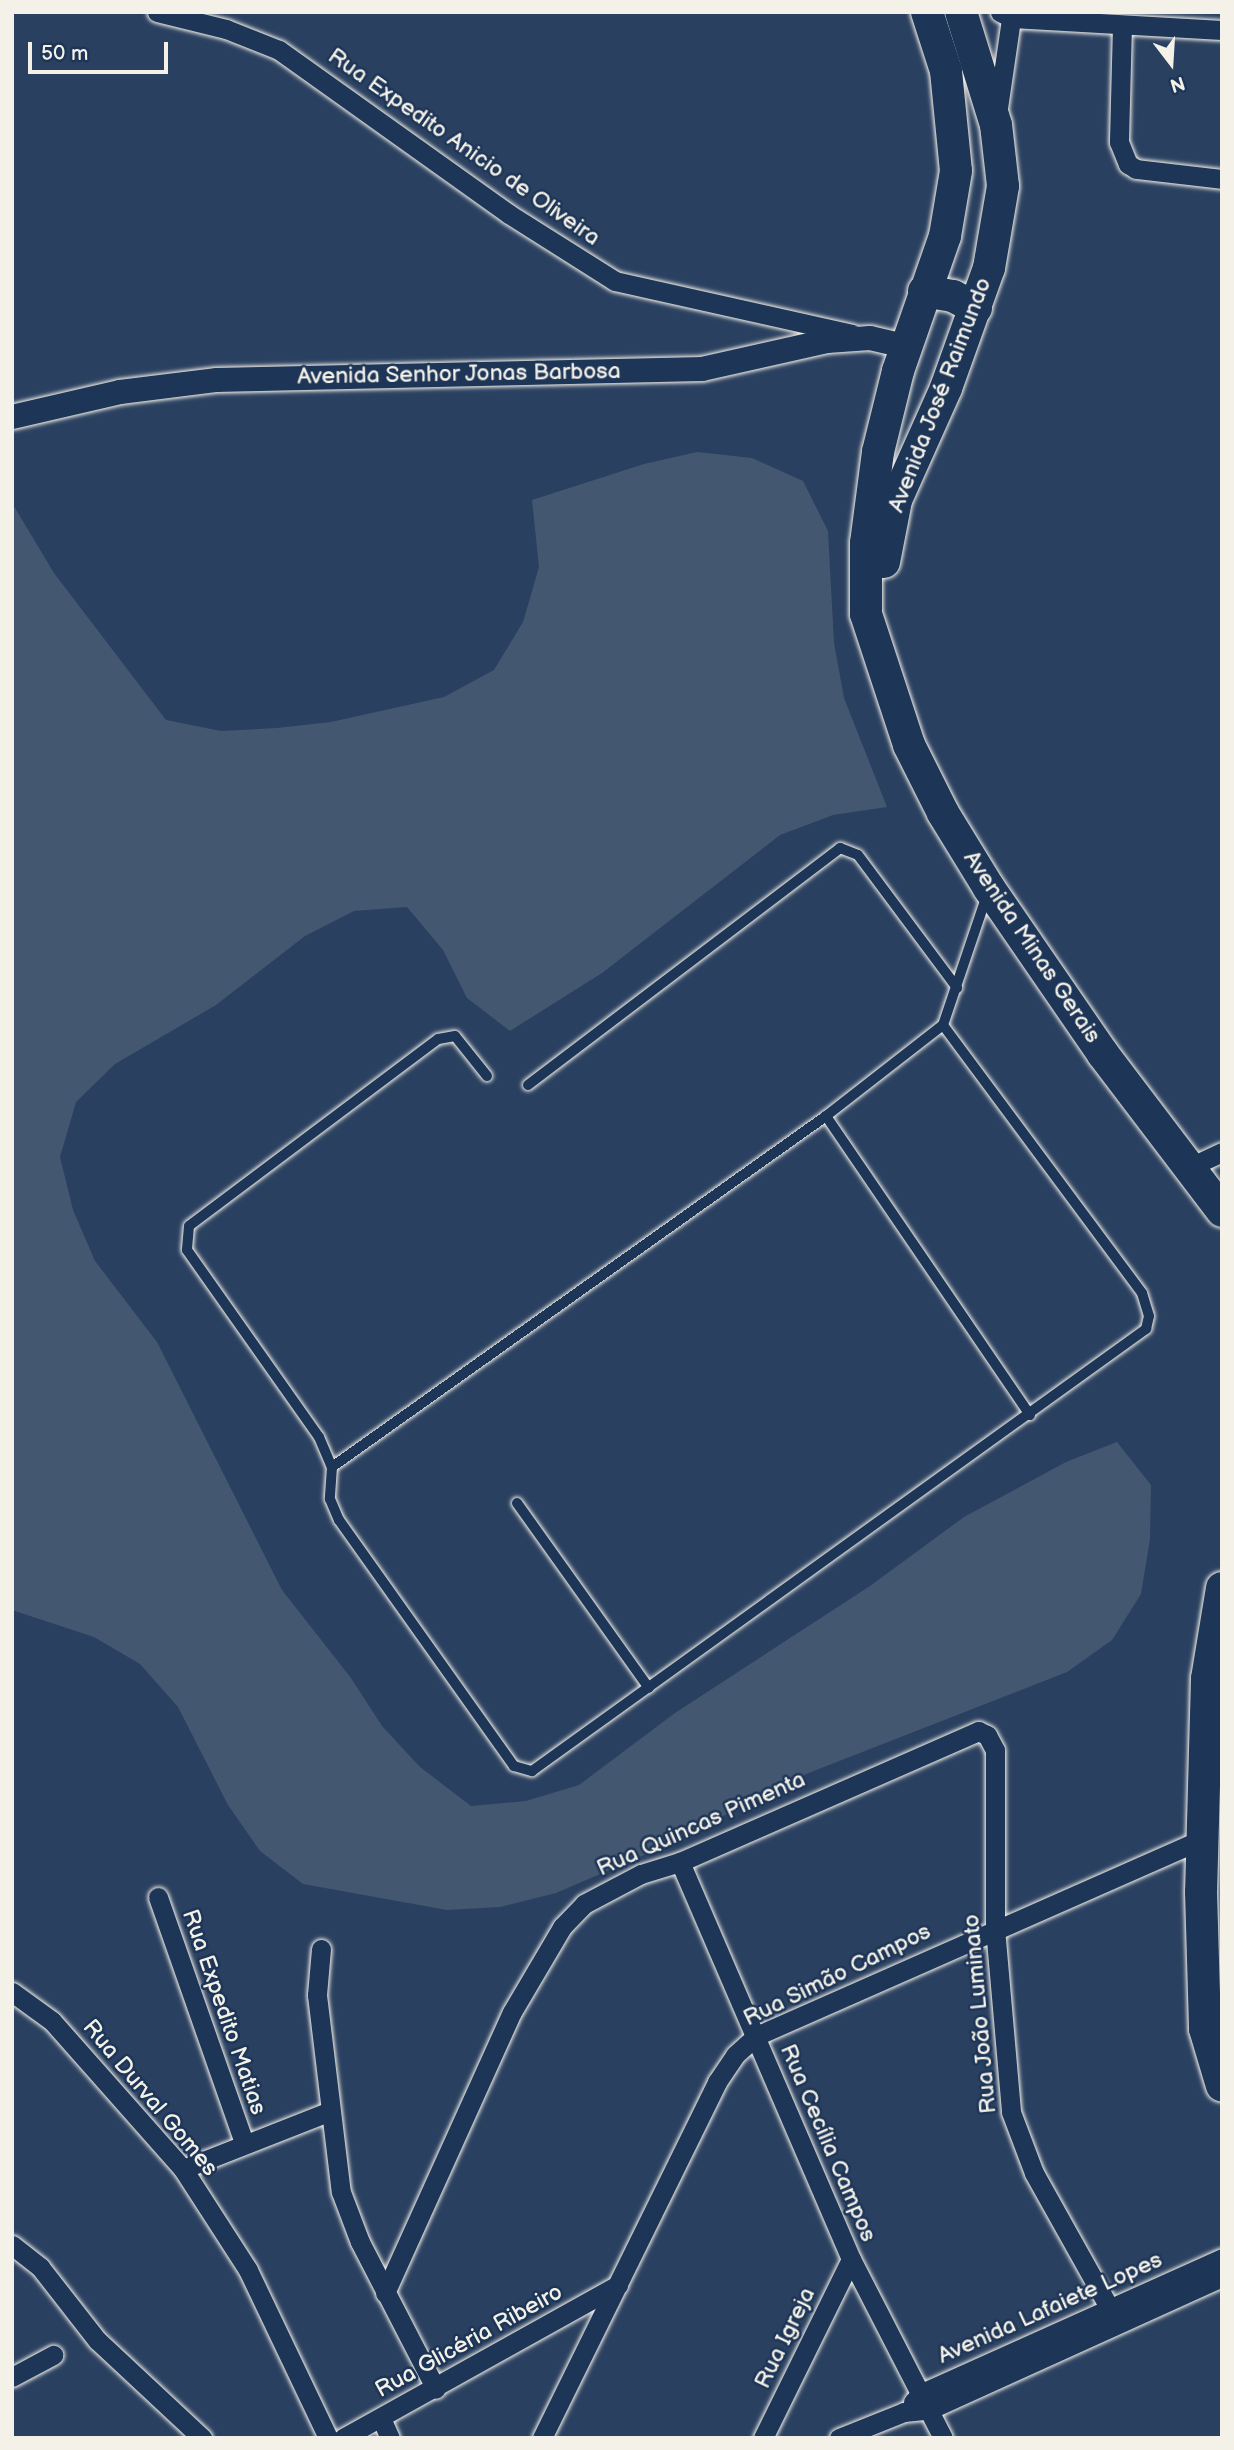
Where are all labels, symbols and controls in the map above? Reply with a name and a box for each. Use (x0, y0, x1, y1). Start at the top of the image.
scale bar (32, 28, 172, 72)
north arrow (1136, 28, 1206, 98)
text: 50 m (41, 41, 88, 66)
street label: Rua Expedito Anicio de Oliveira (323, 42, 605, 252)
text: N (1167, 70, 1187, 97)
street label: Avenida José Raimundo (882, 273, 998, 517)
street label: Avenida Senhor Jonas Barbosa (296, 357, 622, 391)
street label: Avenida Minas Gerais (957, 846, 1107, 1048)
street label: Rua Quincas Pimenta (593, 1766, 809, 1882)
street label: Rua Expedito Matias (176, 1906, 272, 2118)
street label: Rua João Luminato (957, 1913, 1003, 2115)
street label: Rua Simão Campos (739, 1918, 935, 2032)
street label: Rua Durval Gomes (77, 2014, 223, 2182)
street label: Rua Cecília Campos (774, 2040, 882, 2246)
street label: Avenida Lafaiete Lopes (934, 2246, 1166, 2370)
street label: Rua Glicéria Ribeiro (371, 2278, 567, 2404)
street label: Rua Igreja (749, 2283, 821, 2393)

